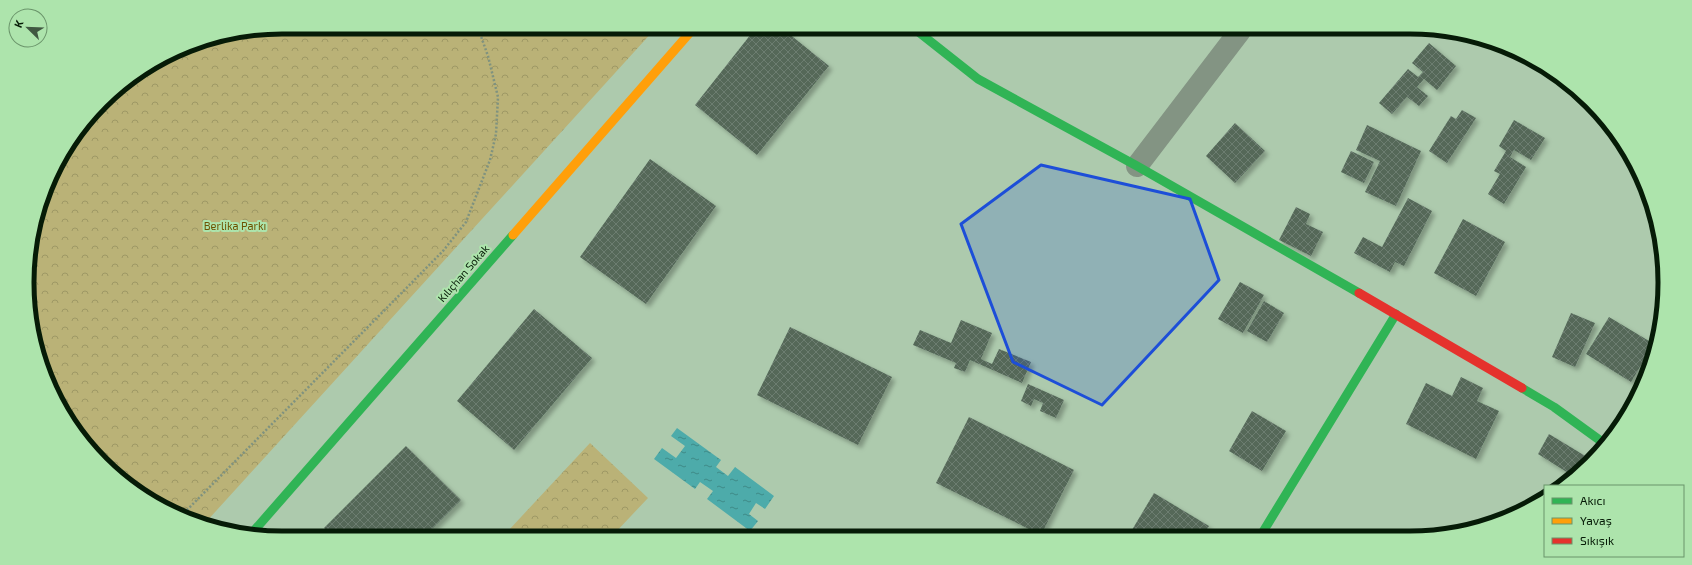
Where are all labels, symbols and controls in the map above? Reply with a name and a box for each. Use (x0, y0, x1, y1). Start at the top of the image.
north arrow (8, 8, 48, 48)
text: K (11, 18, 26, 30)
park label: Berlika Parkı (204, 219, 266, 232)
street label: Kılıçhan Sokak (435, 241, 492, 305)
legend (1544, 485, 1684, 557)
text: Akıcı (1580, 493, 1605, 507)
text: Yavaş (1580, 513, 1612, 528)
text: Sıkışık (1580, 533, 1614, 548)

